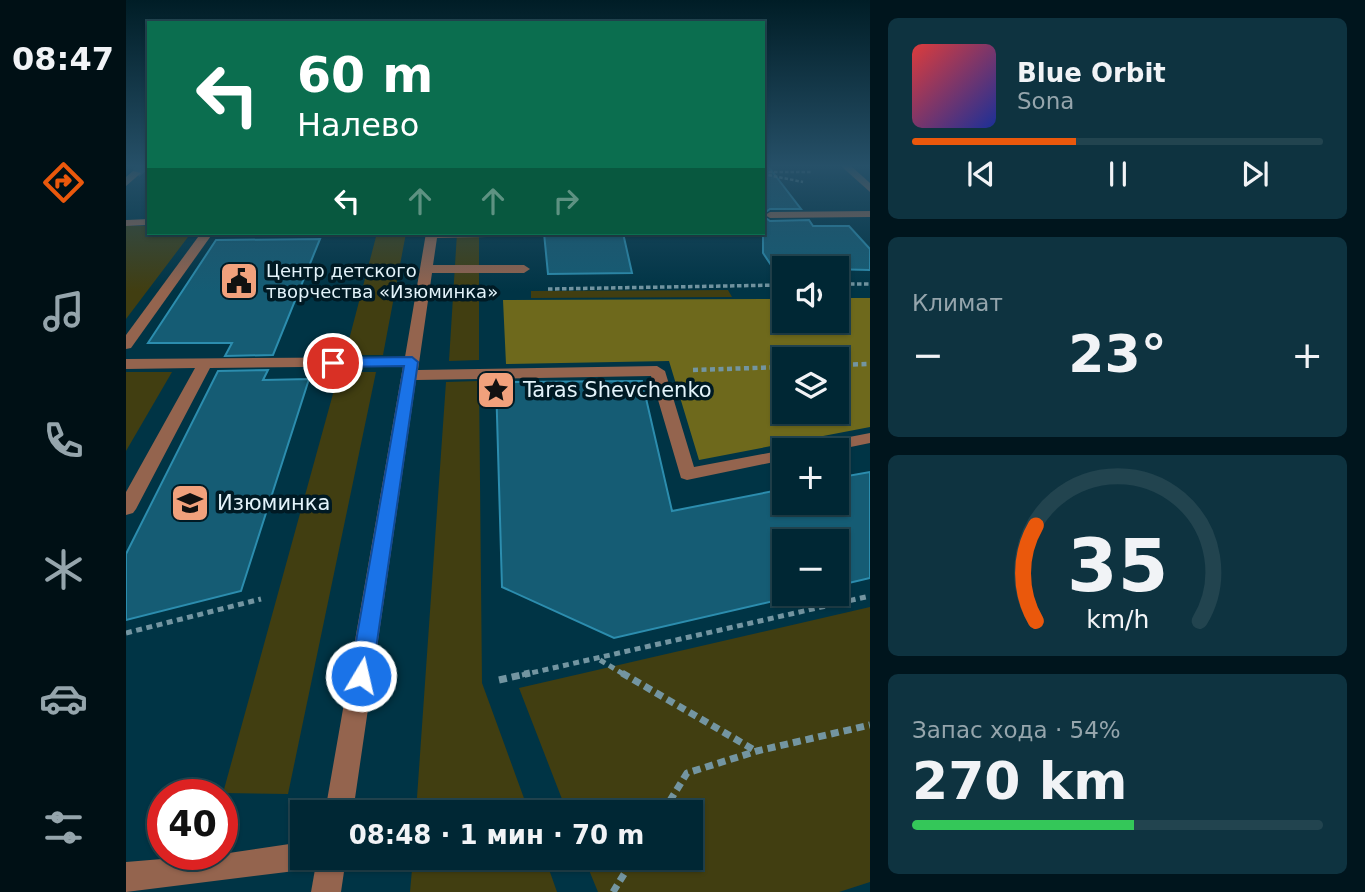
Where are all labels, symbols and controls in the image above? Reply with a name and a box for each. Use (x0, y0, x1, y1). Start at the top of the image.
text: 08:47 (12, 40, 114, 78)
text: 60 m (297, 47, 433, 104)
icon: left (182, 49, 273, 140)
text: Blue Orbit (1017, 58, 1166, 88)
text: Sona (1017, 88, 1074, 114)
text: Налево (297, 106, 419, 144)
icon: previous (962, 155, 1000, 193)
icon: pause (1099, 155, 1137, 193)
icon: next (1236, 155, 1274, 193)
icon: directions (39, 158, 88, 207)
icon: left (328, 182, 366, 220)
icon: ahead (401, 182, 439, 220)
icon: ahead (474, 182, 512, 220)
icon: right (547, 182, 585, 220)
map controls (772, 256, 849, 606)
button: sound (772, 256, 849, 333)
public building icon: Центр детского творчества «Изюминка» (218, 260, 260, 302)
place label: Центр детского творчества «Изюминка» (266, 260, 498, 302)
icon: music (39, 287, 88, 336)
text: Климат (912, 290, 1003, 316)
text: 23° (1068, 324, 1167, 384)
pin (303, 333, 363, 393)
text: − (912, 333, 944, 377)
text: + (1291, 333, 1323, 377)
icon: arrive (314, 344, 352, 382)
button: layers (772, 347, 849, 424)
place icon: Taras Shevchenko (475, 369, 517, 411)
place label: Taras Shevchenko (522, 378, 712, 402)
icon: phone (39, 416, 88, 465)
button: + (772, 438, 849, 515)
school or university icon: Изюминка (169, 482, 211, 524)
place label: Изюминка (217, 491, 330, 515)
text: 35 (1067, 524, 1168, 609)
button: − (772, 529, 849, 606)
icon: climate (39, 545, 88, 594)
text: km/h (1086, 605, 1149, 634)
position arrow (324, 639, 398, 713)
icon: car (39, 674, 88, 723)
text: Запас хода · 54% (912, 717, 1121, 743)
text: 270 km (912, 751, 1127, 811)
speed limit sign: 40 (147, 779, 238, 870)
icon: filters (39, 803, 88, 852)
text: 08:48 · 1 мин · 70 m (349, 820, 644, 850)

